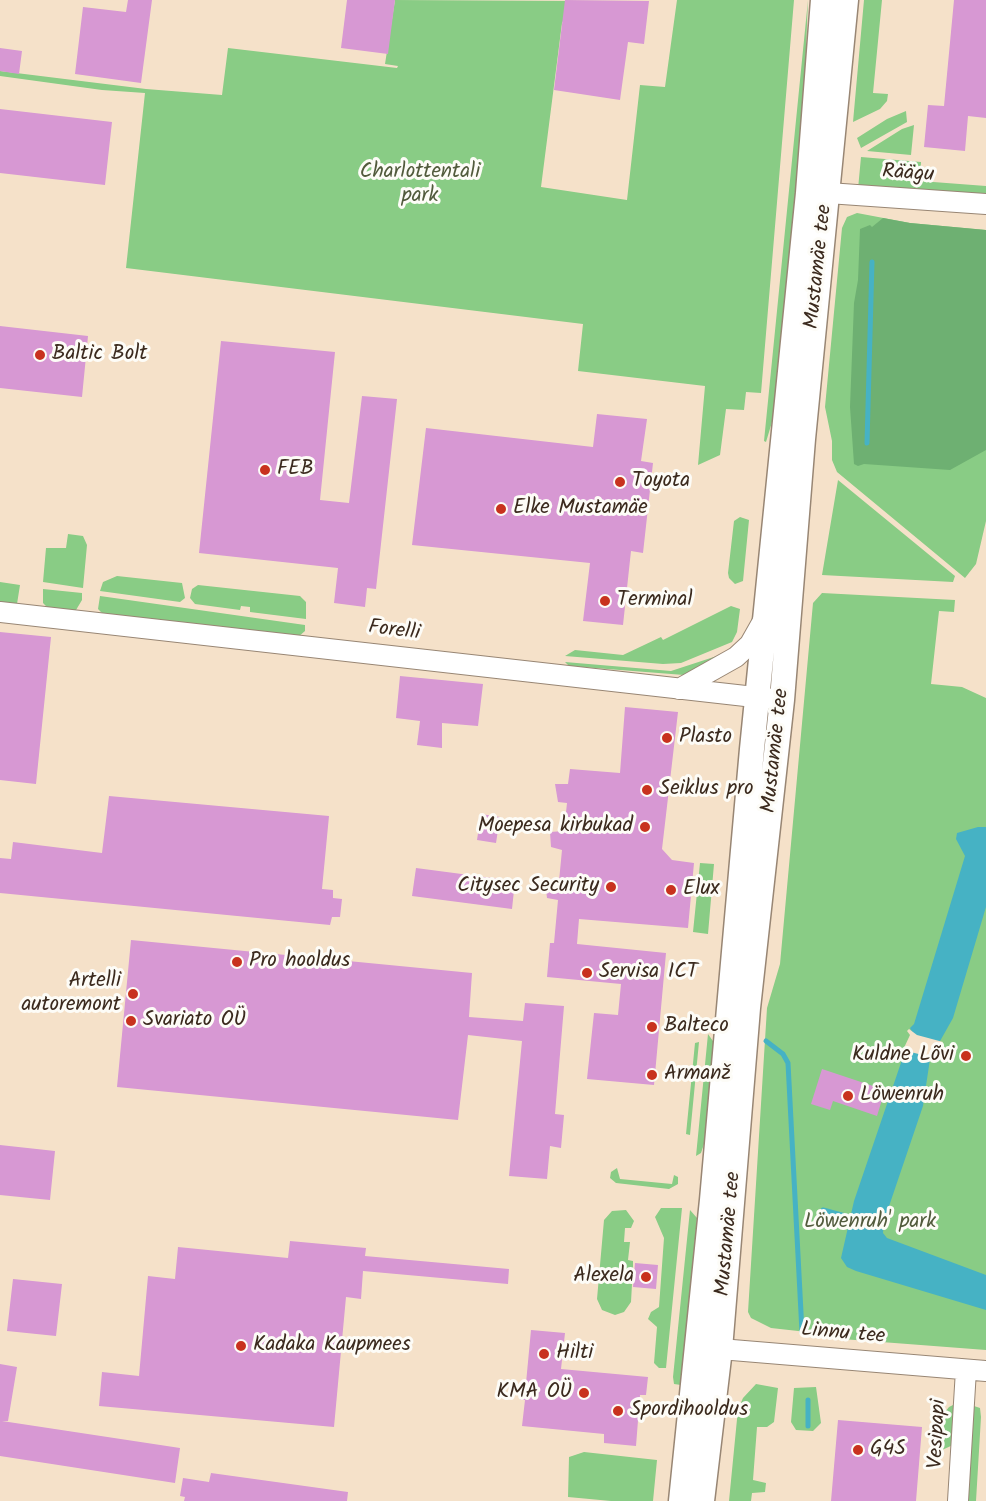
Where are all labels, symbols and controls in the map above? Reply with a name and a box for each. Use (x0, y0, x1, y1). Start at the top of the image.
park label: Charlottentali park (360, 160, 480, 210)
street label: Räägu (881, 161, 935, 189)
street label: Mustamäe tee (801, 203, 839, 331)
place label: Baltic Bolt (52, 342, 147, 368)
marker: Baltic Bolt (33, 348, 47, 362)
place label: FEB (277, 457, 314, 483)
marker: FEB (258, 463, 272, 477)
place label: Toyota (632, 469, 690, 495)
marker: Toyota (613, 475, 627, 489)
place label: Elke Mustamäe (513, 496, 648, 522)
marker: Elke Mustamäe (494, 502, 508, 516)
place label: Terminal (617, 588, 693, 614)
marker: Terminal (598, 594, 612, 608)
street label: Forelli (367, 616, 421, 648)
street label: Mustamäe tee (758, 687, 796, 815)
place label: Plasto (679, 725, 732, 751)
marker: Plasto (660, 731, 674, 745)
place label: Seiklus pro (659, 777, 754, 803)
marker: Seiklus pro (640, 783, 654, 797)
place label: Moepesa kirbukad (478, 814, 633, 840)
marker: Moepesa kirbukad (638, 820, 652, 834)
place label: Citysec Security (457, 874, 599, 900)
place label: Elux (683, 877, 719, 903)
marker: Citysec Security (604, 880, 618, 894)
marker: Elux (664, 883, 678, 897)
place label: Pro hooldus (249, 949, 350, 975)
marker: Pro hooldus (230, 955, 244, 969)
place label: Servisa ICT (599, 960, 698, 986)
marker: Servisa ICT (580, 966, 594, 980)
place label: Artelli autoremont (21, 969, 121, 1019)
marker: Artelli autoremont (126, 987, 140, 1001)
place label: Svariato OÜ (143, 1008, 246, 1034)
marker: Svariato OÜ (124, 1014, 138, 1028)
place label: Balteco (664, 1014, 729, 1040)
marker: Balteco (645, 1020, 659, 1034)
place label: Kuldne Lõvi (852, 1043, 954, 1069)
marker: Kuldne Lõvi (959, 1049, 973, 1063)
place label: Armanž (664, 1062, 731, 1088)
marker: Armanž (645, 1068, 659, 1082)
place label: Löwenruh (860, 1083, 944, 1109)
marker: Löwenruh (841, 1089, 855, 1103)
street label: Mustamäe tee (712, 1171, 748, 1297)
park label: Löwenruh' park (804, 1210, 936, 1236)
place label: Alexela (573, 1264, 634, 1290)
marker: Alexela (639, 1270, 653, 1284)
street label: Linnu tee (800, 1319, 886, 1351)
place label: Kadaka Kaupmees (253, 1333, 411, 1359)
marker: Kadaka Kaupmees (234, 1339, 248, 1353)
place label: Hilti (556, 1341, 593, 1367)
marker: Hilti (537, 1347, 551, 1361)
place label: KMA OÜ (497, 1380, 572, 1406)
marker: KMA OÜ (577, 1386, 591, 1400)
place label: Spordihooldus (630, 1398, 748, 1424)
street label: Vesipapi (925, 1399, 953, 1469)
marker: Spordihooldus (611, 1404, 625, 1418)
place label: G4S (870, 1437, 906, 1463)
marker: G4S (851, 1443, 865, 1457)

